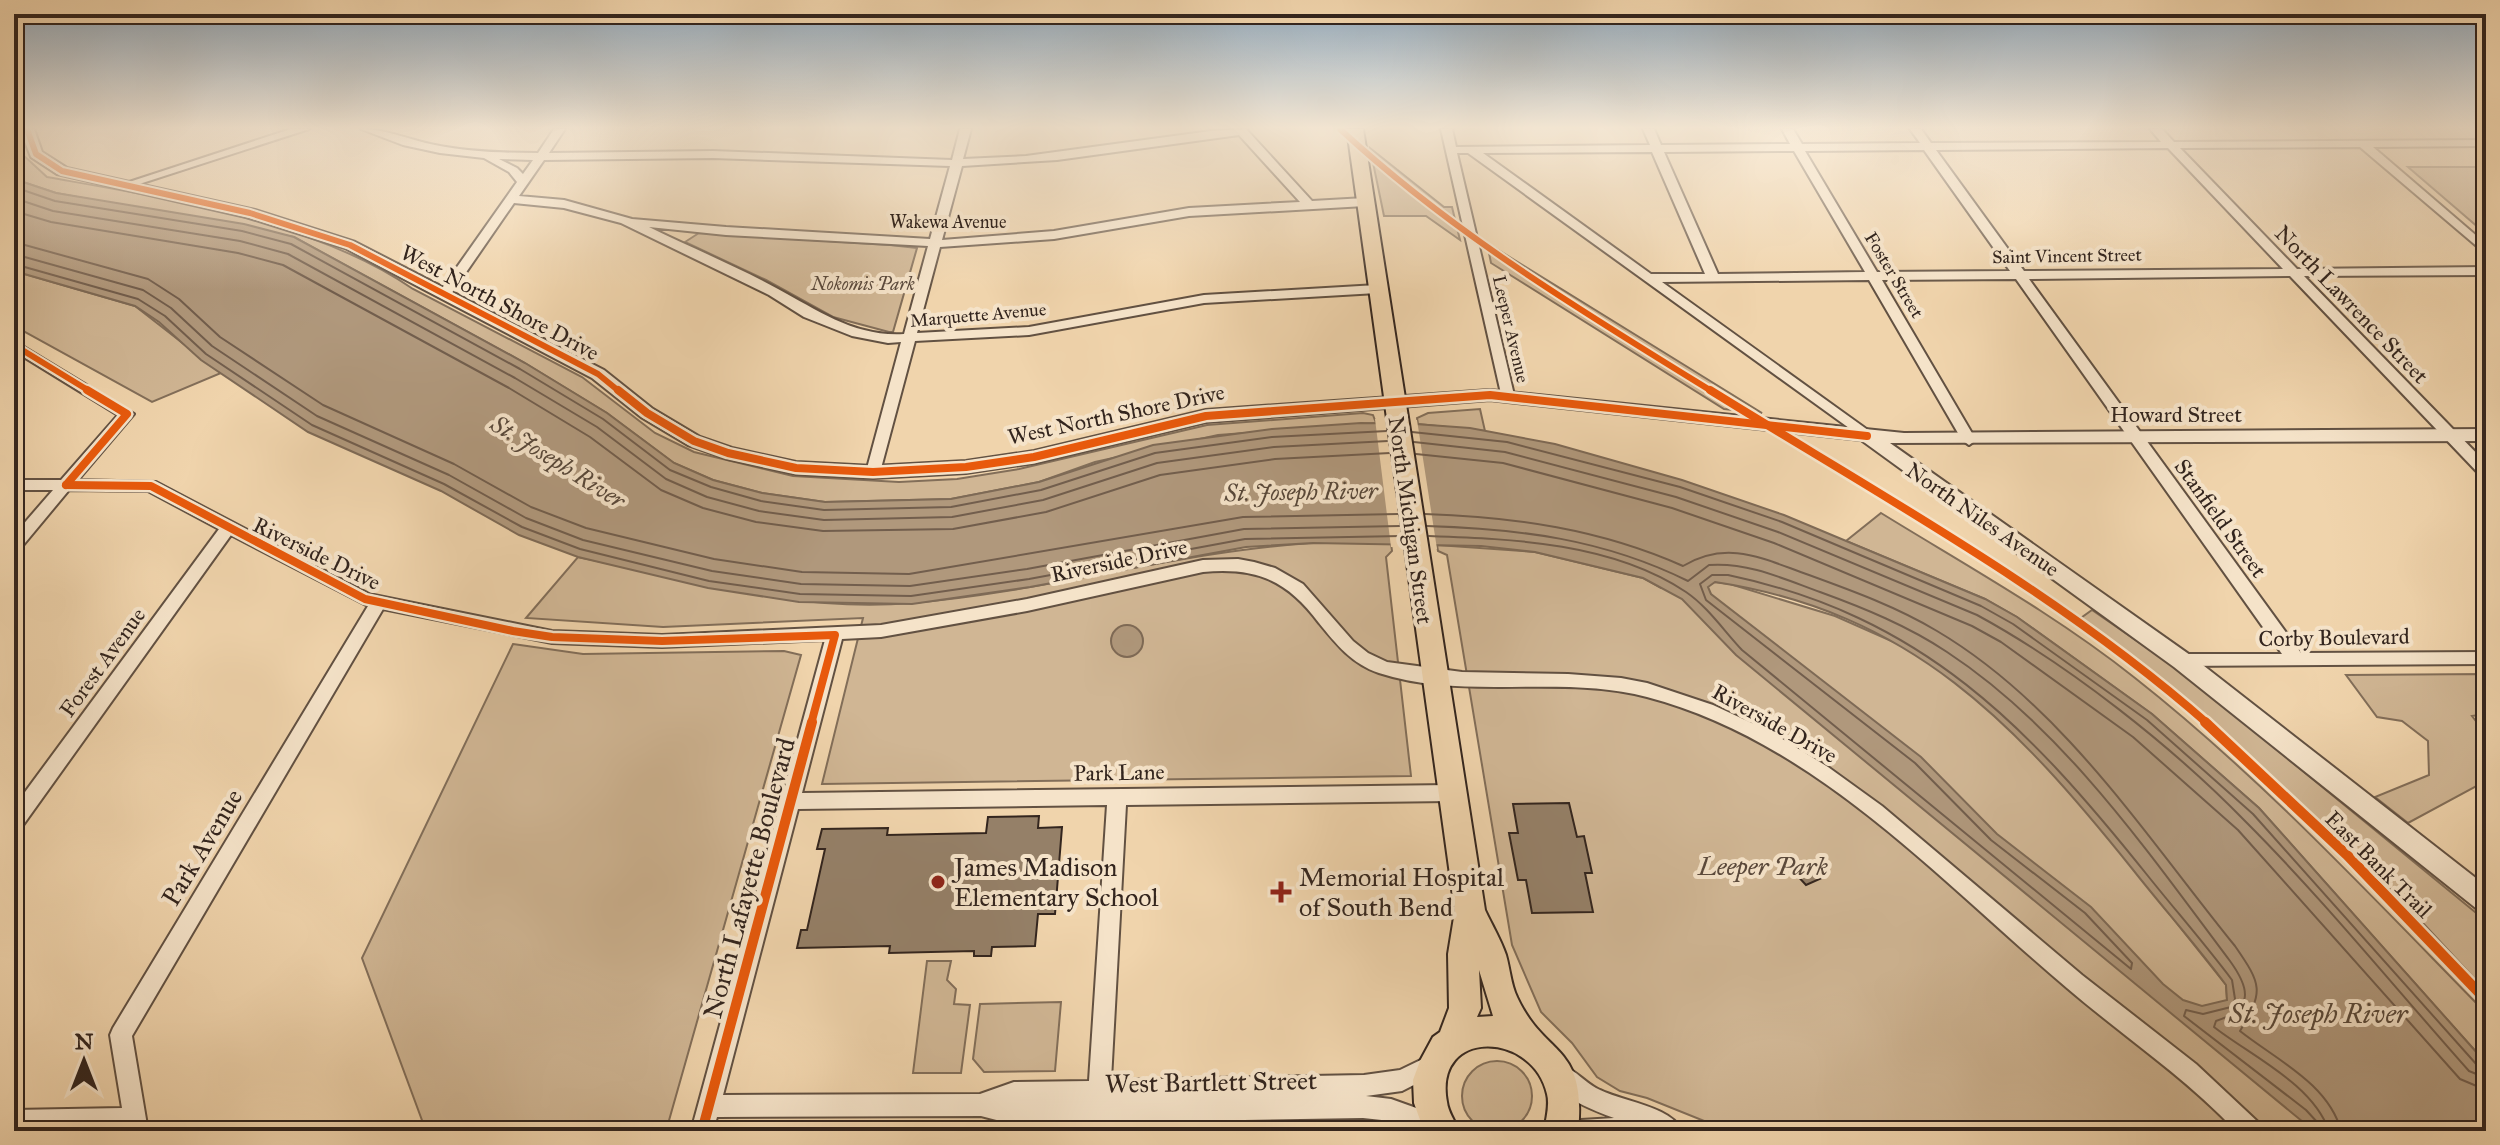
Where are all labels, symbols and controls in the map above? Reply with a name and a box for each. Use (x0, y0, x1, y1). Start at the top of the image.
street label: Wakewa Avenue (890, 211, 1006, 233)
street label: North Lawrence Street (2269, 220, 2434, 389)
street label: Foster Street (1860, 228, 1929, 322)
street label: West North Shore Drive (396, 239, 604, 366)
street label: Saint Vincent Street (1992, 244, 2143, 268)
park label: Nokomis Park (810, 273, 915, 295)
street label: Leeper Avenue (1488, 273, 1534, 385)
street label: Marquette Avenue (909, 298, 1047, 333)
street label: West North Shore Drive (1005, 378, 1227, 451)
street label: Howard Street (2110, 401, 2242, 428)
water label: St. Joseph River (484, 408, 633, 516)
street label: North Michigan Street (1383, 414, 1438, 626)
street label: Stanfield Street (2169, 454, 2273, 583)
street label: North Niles Avenue (1901, 456, 2065, 582)
water label: St. Joseph River (1223, 476, 1380, 508)
street label: Riverside Drive (248, 511, 385, 596)
street label: Riverside Drive (1048, 533, 1190, 588)
street label: Forest Avenue (54, 602, 151, 722)
street label: Corby Boulevard (2258, 623, 2410, 652)
street label: Riverside Drive (1708, 678, 1842, 769)
street label: North Lafayette Boulevard (696, 734, 802, 1022)
street label: Park Lane (1073, 758, 1165, 787)
street label: Park Avenue (155, 783, 249, 911)
street label: East Bank Trail (2319, 805, 2438, 924)
park label: Leeper Park (1697, 850, 1828, 883)
place label: James Madison Elementary School (951, 851, 1158, 913)
place label: Memorial Hospital of South Bend (1299, 861, 1504, 923)
marker: James Madison Elementary School (929, 873, 947, 891)
marker: Memorial Hospital of South Bend (1270, 881, 1292, 903)
water label: St. Joseph River (2228, 996, 2409, 1031)
north arrow (44, 1021, 124, 1101)
text: N (75, 1028, 94, 1055)
street label: West Bartlett Street (1105, 1064, 1317, 1100)

